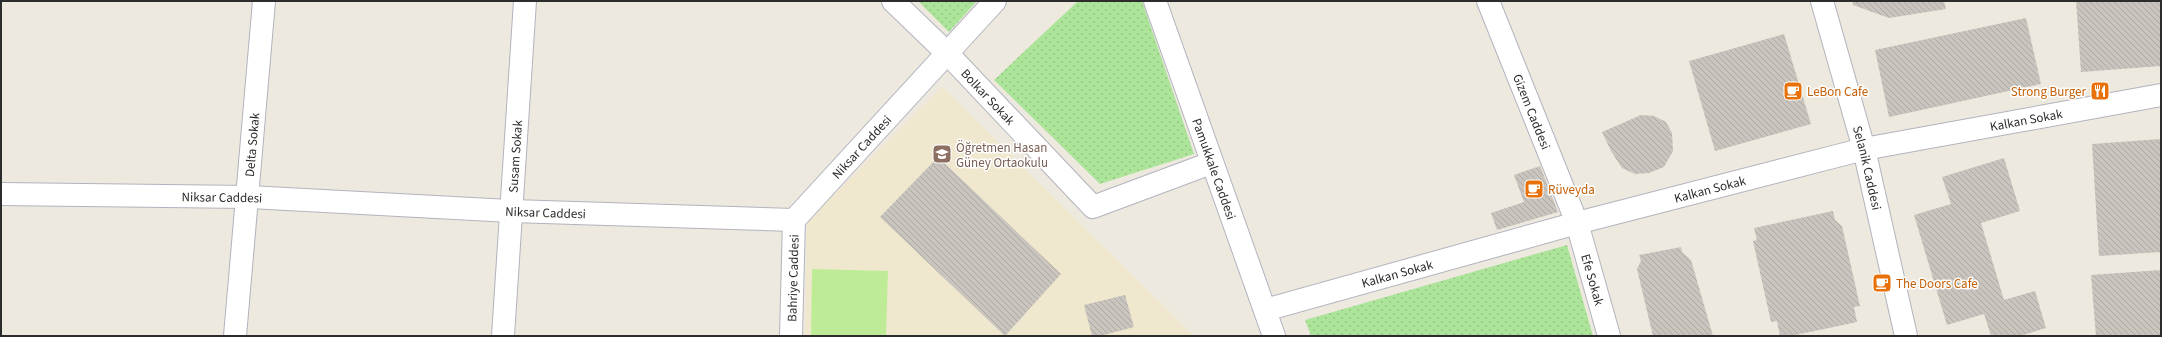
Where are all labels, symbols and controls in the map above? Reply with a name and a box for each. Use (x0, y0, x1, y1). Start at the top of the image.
street label: Bolkar Sokak (957, 65, 1019, 130)
street label: Gizem Caddesi (1508, 71, 1555, 152)
cafe icon: LeBon Cafe (1782, 80, 1804, 102)
restaurant icon: Strong Burger (2089, 80, 2111, 102)
place label: LeBon Cafe (1807, 83, 1868, 101)
place label: Strong Burger (2011, 83, 2086, 101)
street label: Kalkan Sokak (1989, 105, 2064, 136)
street label: Delta Sokak (241, 111, 264, 178)
street label: Niksar Caddesi (828, 112, 896, 183)
street label: Pamukkale Caddesi (1187, 116, 1240, 222)
street label: Susam Sokak (504, 119, 527, 193)
street label: Selanik Caddesi (1848, 124, 1885, 212)
place label: Öğretmen Hasan Güney Ortaokulu (956, 139, 1048, 172)
school or university icon: Öğretmen Hasan Güney Ortaokulu (931, 143, 953, 165)
street label: Kalkan Sokak (1672, 172, 1748, 208)
cafe icon: Rüveyda (1523, 178, 1545, 200)
place label: Rüveyda (1548, 181, 1595, 199)
street label: Niksar Caddesi (181, 188, 263, 208)
street label: Niksar Caddesi (505, 203, 586, 223)
street label: Bahriye Caddesi (783, 234, 804, 322)
street label: Efe Sokak (1576, 252, 1608, 308)
street label: Kalkan Sokak (1359, 255, 1436, 293)
cafe icon: The Doors Cafe (1871, 272, 1893, 294)
place label: The Doors Cafe (1896, 275, 1978, 293)

